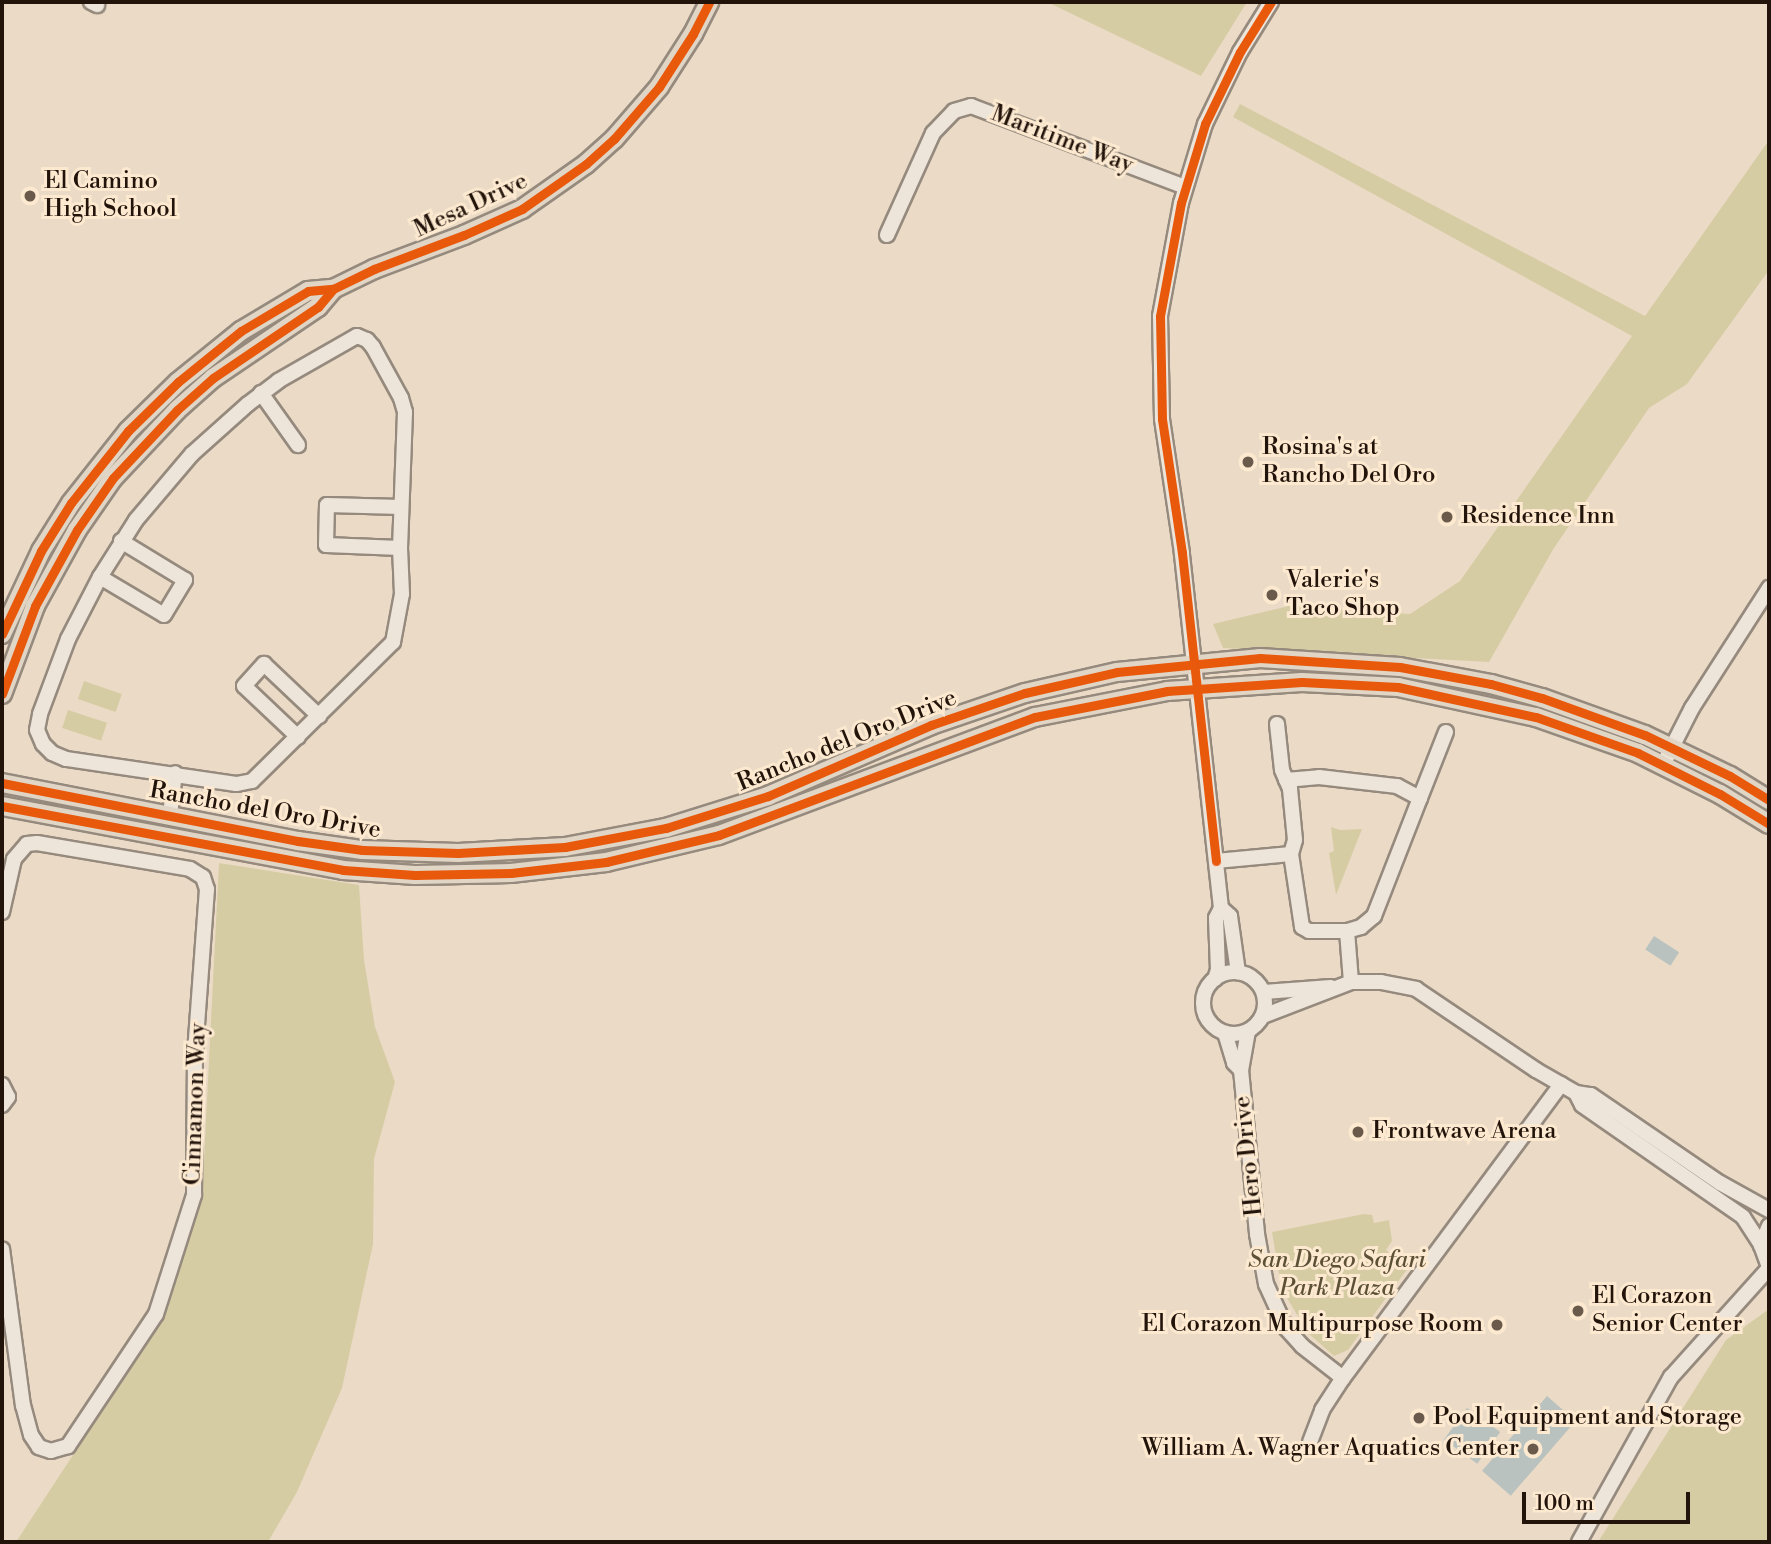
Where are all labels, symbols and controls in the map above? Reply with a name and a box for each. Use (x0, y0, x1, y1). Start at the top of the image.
street label: Maritime Way (987, 100, 1137, 180)
street label: Mesa Drive (410, 167, 532, 245)
place label: El Camino High School (44, 168, 177, 224)
marker: El Camino High School (22, 188, 38, 204)
place label: Rosina's at Rancho Del Oro (1262, 434, 1435, 490)
marker: Rosina's at Rancho Del Oro (1240, 454, 1256, 470)
place label: Residence Inn (1461, 503, 1615, 531)
marker: Residence Inn (1439, 509, 1455, 525)
place label: Valerie's Taco Shop (1286, 567, 1400, 623)
marker: Valerie's Taco Shop (1264, 587, 1280, 603)
street label: Rancho del Oro Drive (733, 684, 961, 798)
street label: Rancho del Oro Drive (147, 776, 383, 846)
street label: Cinnamon Way (179, 1022, 213, 1186)
street label: Hero Drive (1228, 1094, 1270, 1218)
place label: Frontwave Arena (1372, 1118, 1556, 1146)
marker: Frontwave Arena (1350, 1124, 1366, 1140)
park label: San Diego Safari Park Plaza (1248, 1247, 1426, 1303)
place label: El Corazon Senior Center (1592, 1283, 1743, 1339)
marker: El Corazon Senior Center (1570, 1303, 1586, 1319)
place label: El Corazon Multipurpose Room (1141, 1311, 1483, 1339)
marker: El Corazon Multipurpose Room (1489, 1317, 1505, 1333)
place label: Pool Equipment and Storage (1433, 1404, 1742, 1432)
marker: Pool Equipment and Storage (1411, 1410, 1427, 1426)
place label: William A. Wagner Aquatics Center (1141, 1435, 1519, 1463)
marker: William A. Wagner Aquatics Center (1525, 1441, 1541, 1457)
scale bar (1526, 1478, 1694, 1522)
text: 100 m (1535, 1491, 1594, 1517)

